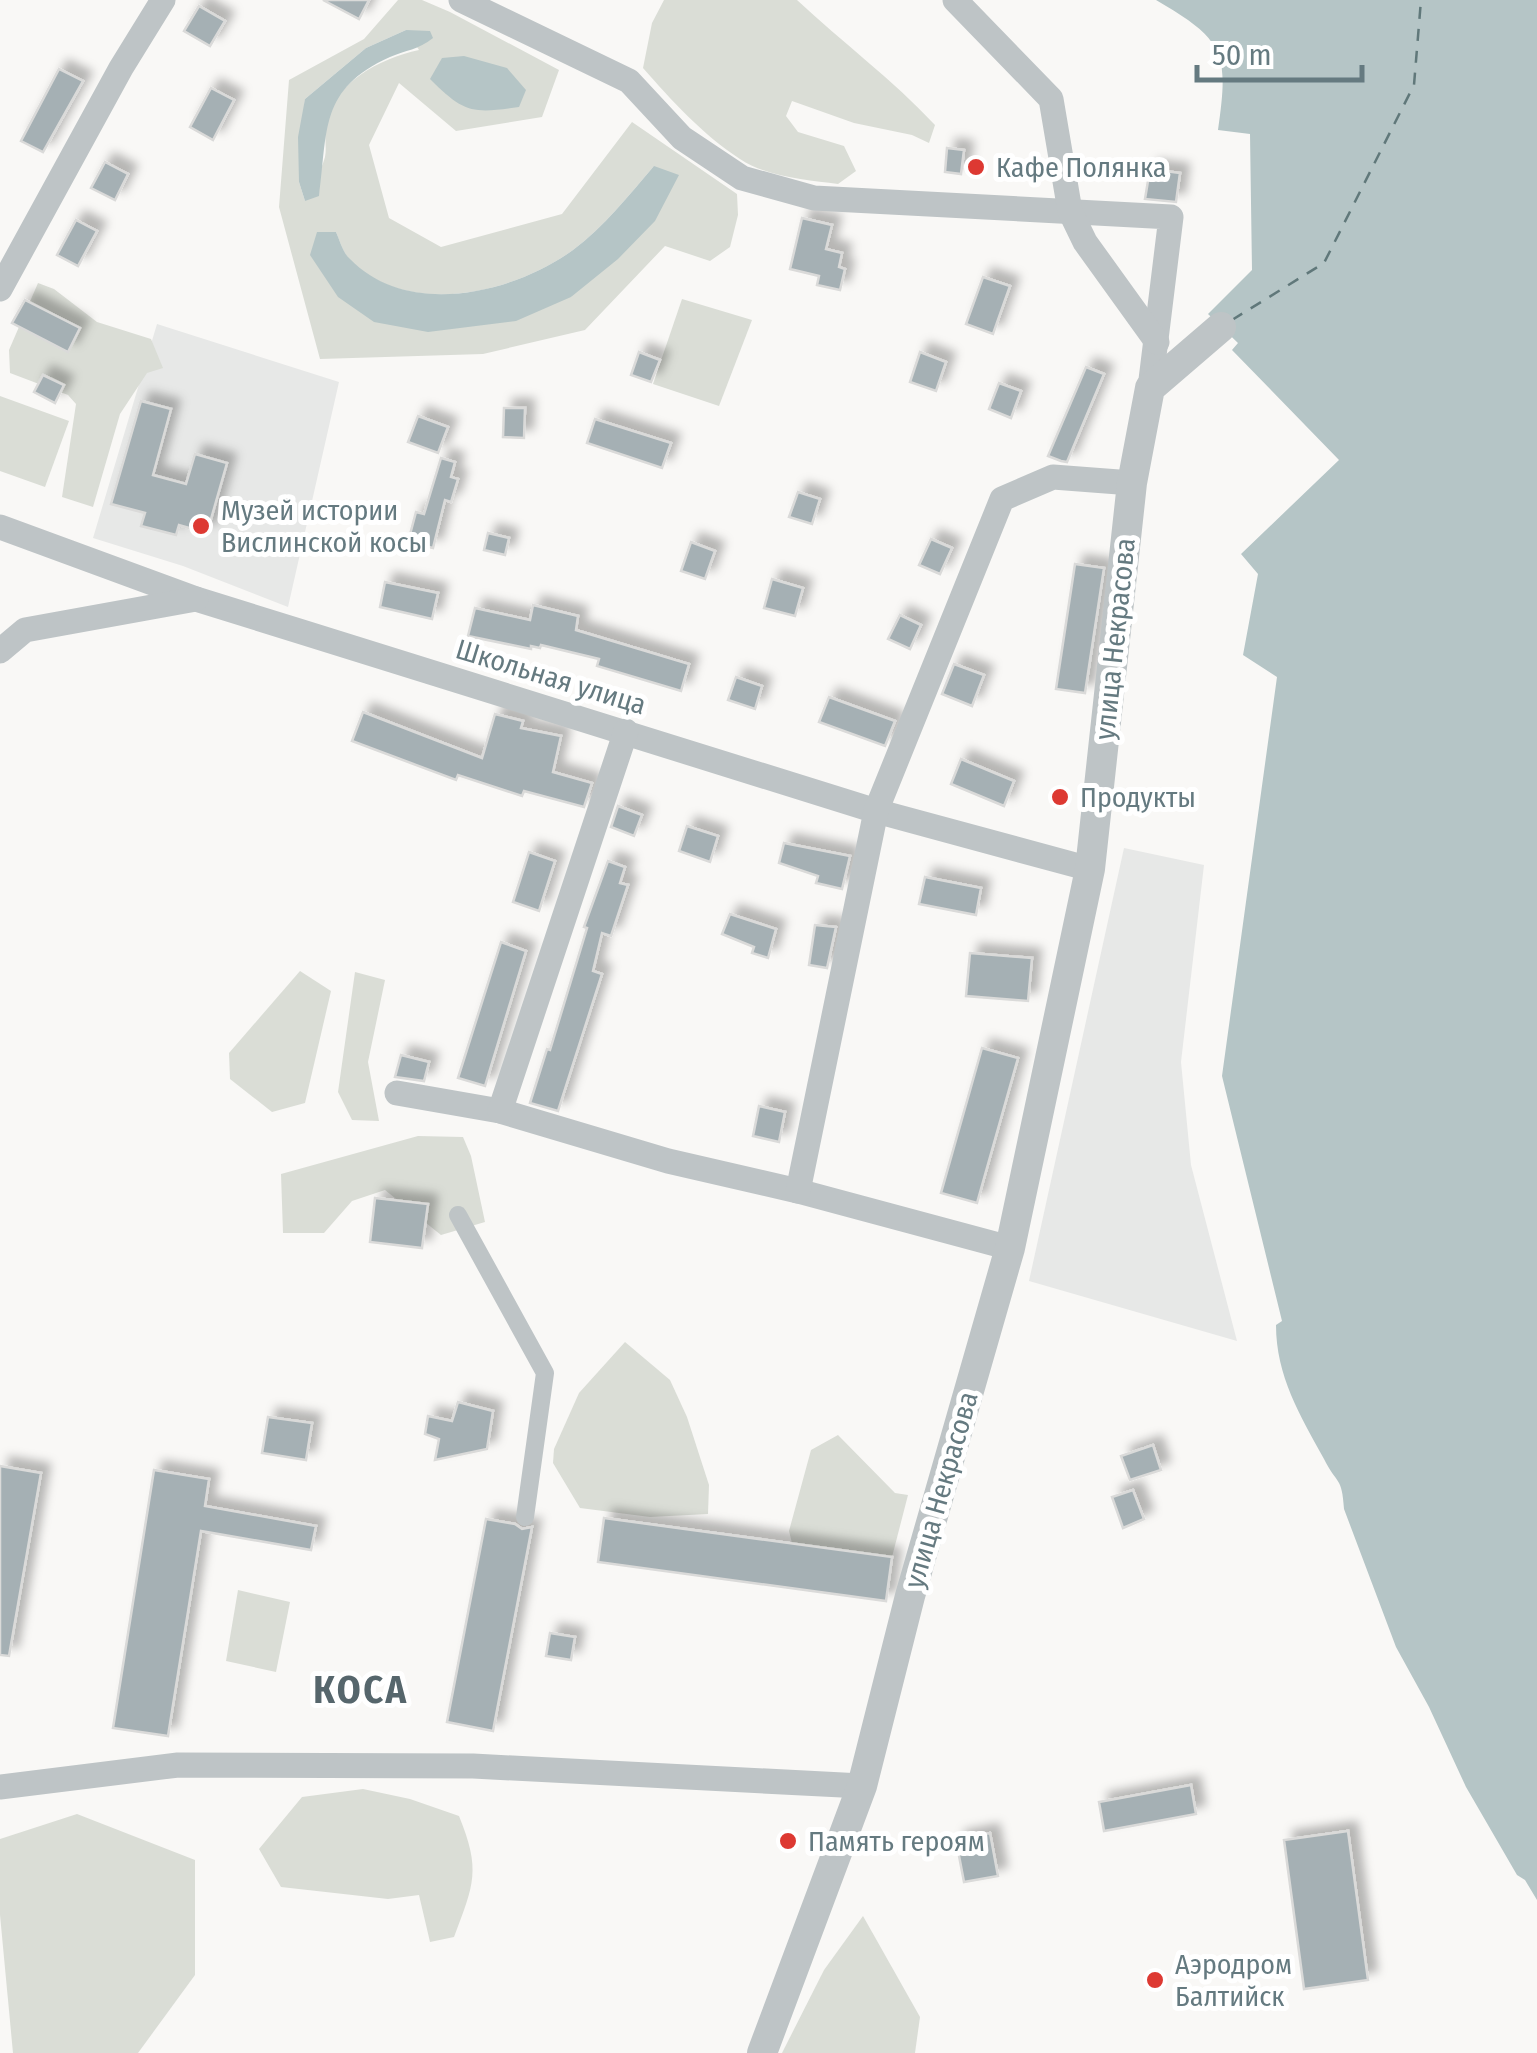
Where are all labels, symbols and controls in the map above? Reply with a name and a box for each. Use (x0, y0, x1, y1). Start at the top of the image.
scale bar (1197, 20, 1362, 82)
text: 50 m (1212, 37, 1272, 73)
place label: Кафе Полянка (996, 151, 1166, 184)
marker: Кафе Полянка (965, 156, 987, 178)
place label: Музей истории Вислинской косы (221, 494, 427, 559)
marker: Музей истории Вислинской косы (190, 515, 212, 537)
street label: улица Некрасова (1088, 536, 1142, 742)
street label: Школьная улица (452, 632, 650, 722)
place label: Продукты (1080, 781, 1196, 814)
marker: Продукты (1049, 786, 1071, 808)
street label: улица Некрасова (897, 1388, 985, 1592)
district label: КОСА (313, 1667, 409, 1713)
place label: Память героям (808, 1825, 985, 1858)
marker: Память героям (777, 1830, 799, 1852)
place label: Аэродром Балтийск (1175, 1948, 1292, 2013)
marker: Аэродром Балтийск (1144, 1969, 1166, 1991)

